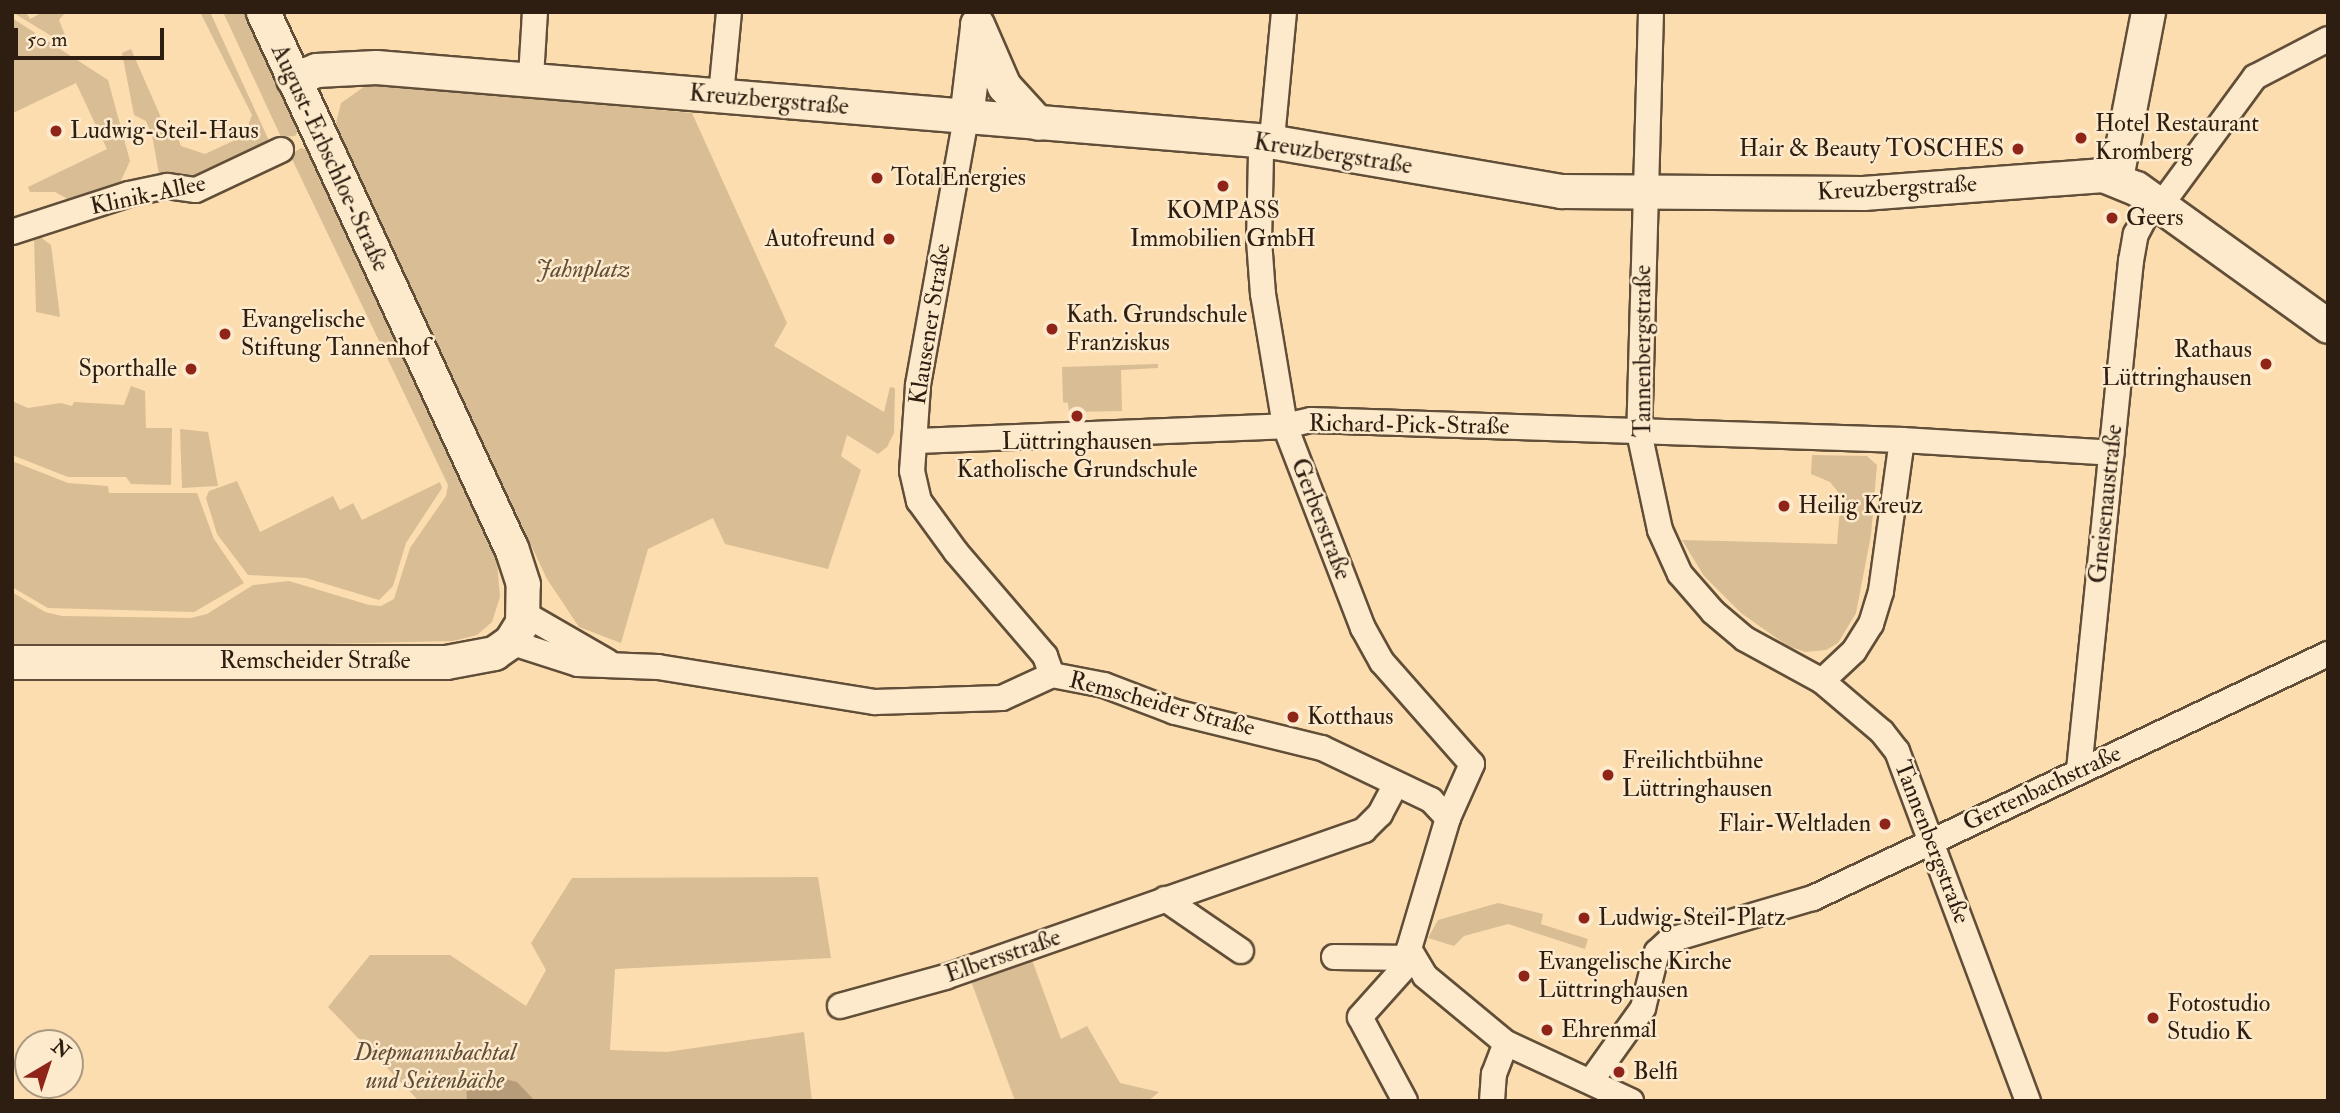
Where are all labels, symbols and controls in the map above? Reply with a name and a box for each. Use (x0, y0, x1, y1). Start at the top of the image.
scale bar (18, 14, 168, 58)
text: 50 m (27, 26, 68, 53)
street label: August-Erbschloe-Straße (265, 40, 395, 276)
street label: Kreuzbergstraße (688, 79, 850, 121)
place label: Hotel Restaurant Kromberg (2095, 110, 2259, 166)
place label: Ludwig-Steil-Haus (70, 117, 259, 145)
marker: Ludwig-Steil-Haus (48, 123, 64, 139)
street label: Kreuzbergstraße (1252, 127, 1414, 181)
marker: Hotel Restaurant Kromberg (2073, 130, 2089, 146)
place label: Hair & Beauty TOSCHES (1739, 135, 2004, 163)
marker: Hair & Beauty TOSCHES (2010, 141, 2026, 157)
place label: TotalEnergies (891, 164, 1026, 192)
street label: Klinik-Allee (88, 169, 208, 221)
street label: Kreuzbergstraße (1816, 169, 1978, 207)
marker: TotalEnergies (869, 170, 885, 186)
marker: KOMPASS Immobilien GmbH (1215, 178, 1231, 194)
place label: KOMPASS Immobilien GmbH (1130, 197, 1316, 253)
place label: Geers (2126, 204, 2183, 232)
marker: Geers (2104, 210, 2120, 226)
place label: Autofreund (765, 225, 875, 253)
marker: Autofreund (881, 231, 897, 247)
street label: Klausener Straße (903, 241, 957, 407)
park label: Jahnplatz (536, 256, 630, 284)
street label: Tannenbergstraße (1629, 265, 1657, 437)
place label: Kath. Grundschule Franziskus (1066, 301, 1247, 357)
place label: Evangelische Stiftung Tannenhof (241, 306, 430, 362)
marker: Kath. Grundschule Franziskus (1044, 321, 1060, 337)
marker: Evangelische Stiftung Tannenhof (215, 324, 235, 344)
place label: Rathaus Lüttringhausen (2102, 336, 2252, 392)
place label: Sporthalle (79, 355, 177, 383)
marker: Rathaus Lüttringhausen (2258, 356, 2274, 372)
marker: Sporthalle (183, 361, 199, 377)
marker: Lüttringhausen Katholische Grundschule (1069, 408, 1085, 424)
street label: Richard-Pick-Straße (1308, 409, 1510, 441)
street label: Gneisenaustraße (2083, 423, 2129, 585)
place label: Lüttringhausen Katholische Grundschule (956, 428, 1198, 484)
street label: Gerberstraße (1285, 454, 1357, 584)
place label: Heilig Kreuz (1798, 492, 1923, 520)
marker: Heilig Kreuz (1776, 498, 1792, 514)
street label: Remscheider Straße (219, 647, 411, 675)
street label: Remscheider Straße (1066, 665, 1258, 743)
place label: Kotthaus (1307, 703, 1394, 731)
marker: Kotthaus (1285, 709, 1301, 725)
street label: Gertenbachstraße (1958, 739, 2126, 837)
place label: Freilichtbühne Lüttringhausen (1622, 747, 1772, 803)
street label: Tannenbergstraße (1888, 756, 1976, 928)
marker: Freilichtbühne Lüttringhausen (1600, 767, 1616, 783)
place label: Flair-Weltladen (1718, 810, 1871, 838)
marker: Flair-Weltladen (1877, 816, 1893, 832)
place label: Ludwig-Steil-Platz (1598, 904, 1786, 932)
marker: Ludwig-Steil-Platz (1576, 910, 1592, 926)
street label: Elbersstraße (942, 923, 1064, 989)
place label: Evangelische Kirche Lüttringhausen (1538, 948, 1732, 1004)
marker: Evangelische Kirche Lüttringhausen (1516, 968, 1532, 984)
place label: Fotostudio Studio K (2167, 990, 2270, 1046)
marker: Fotostudio Studio K (2145, 1010, 2161, 1026)
place label: Ehrenmal (1561, 1016, 1657, 1044)
marker: Ehrenmal (1539, 1022, 1555, 1038)
north arrow (14, 1029, 84, 1099)
text: N (47, 1035, 75, 1064)
park label: Diepmannsbachtal und Seitenbäche (354, 1039, 516, 1095)
place label: Belfi (1633, 1058, 1678, 1086)
marker: Belfi (1611, 1064, 1627, 1080)

